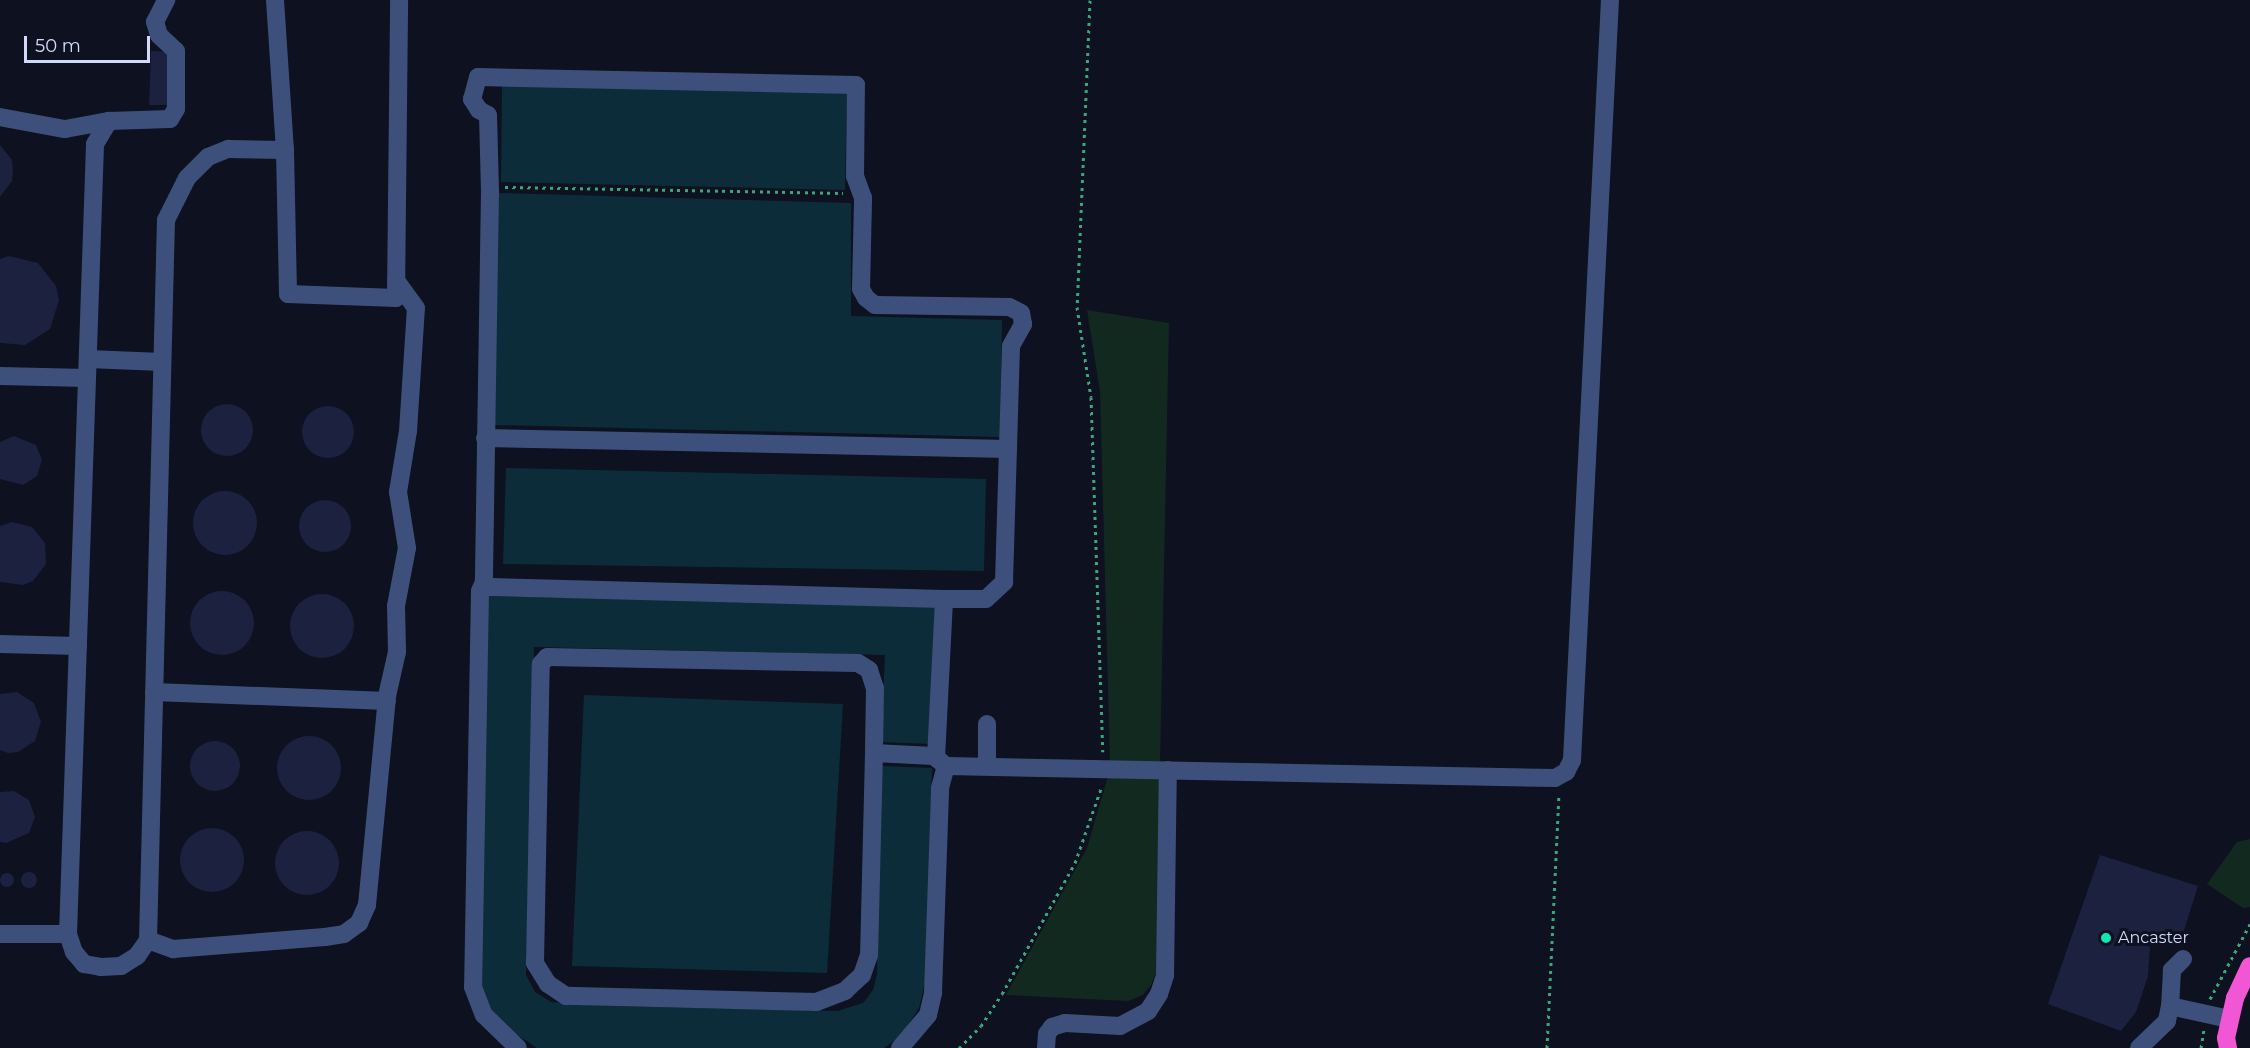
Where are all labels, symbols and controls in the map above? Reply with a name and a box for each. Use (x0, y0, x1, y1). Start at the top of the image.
scale bar (27, 24, 153, 62)
text: 50 m (35, 35, 81, 57)
place label: Ancaster (2118, 928, 2189, 948)
marker: Ancaster (2099, 931, 2113, 945)

